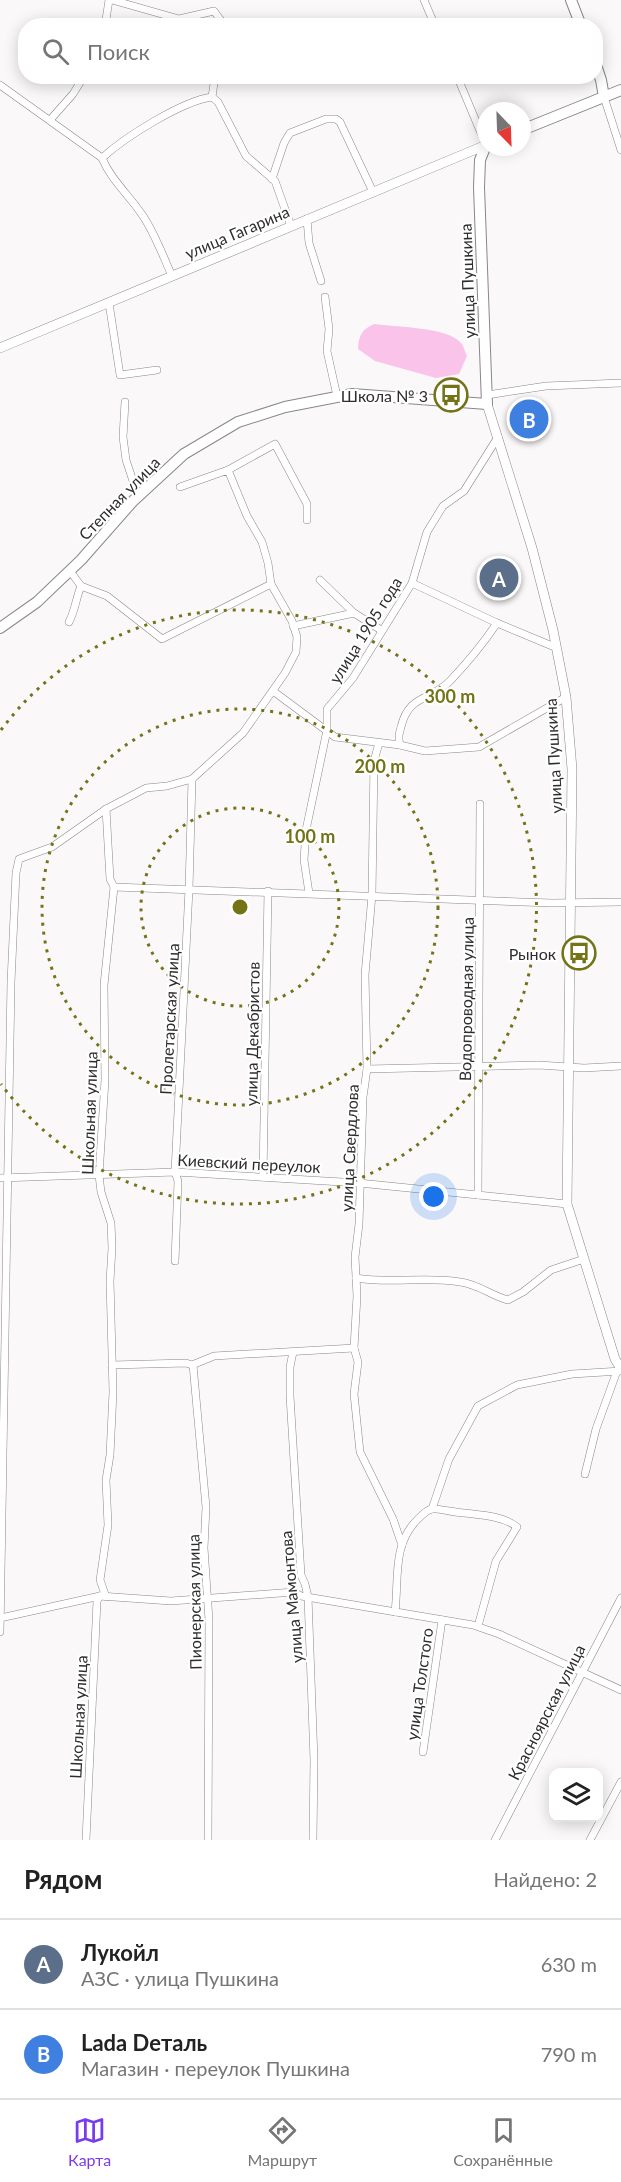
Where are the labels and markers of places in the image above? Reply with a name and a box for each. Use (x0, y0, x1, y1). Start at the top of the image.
bus stop icon: Школа № 3 (433, 377, 469, 413)
place label: Школа № 3 (341, 386, 428, 405)
pin: B (510, 396, 548, 442)
pin: A (480, 556, 518, 600)
centre of rings (230, 897, 250, 917)
bus stop icon: Рынок (561, 935, 597, 971)
place label: Рынок (509, 944, 557, 963)

